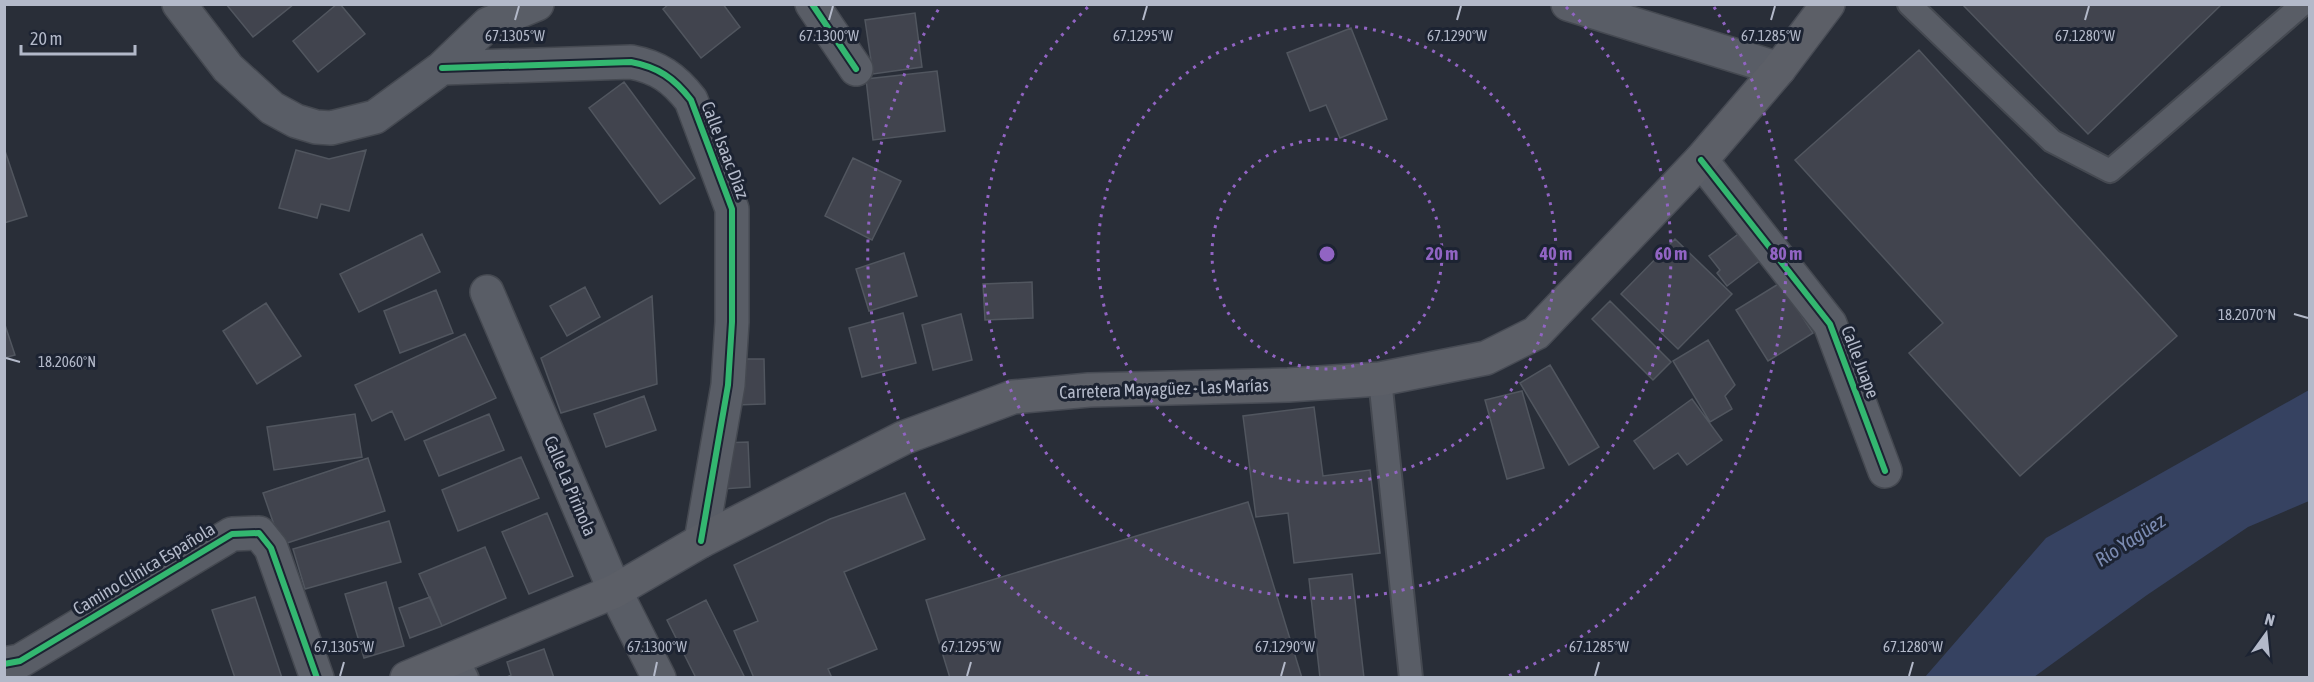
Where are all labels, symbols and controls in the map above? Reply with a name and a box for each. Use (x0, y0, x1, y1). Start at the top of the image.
scale bar (21, 18, 135, 56)
text: 67.1305°W (485, 27, 545, 44)
text: 67.1300°W (799, 27, 859, 44)
text: 67.1295°W (1113, 27, 1173, 44)
text: 67.1290°W (1427, 27, 1487, 44)
text: 67.1285°W (1741, 27, 1801, 44)
text: 67.1280°W (2055, 27, 2115, 44)
text: 20 m (30, 28, 62, 49)
street label: Calle Isaac Díaz (697, 98, 754, 202)
text: 20 m (1426, 243, 1458, 264)
text: 40 m (1539, 243, 1572, 264)
text: 60 m (1655, 243, 1687, 264)
text: 80 m (1770, 243, 1802, 264)
centre of rings (1317, 244, 1337, 264)
text: 18.2070°N (2218, 306, 2276, 323)
street label: Calle Juape (1837, 323, 1884, 401)
text: 18.2060°N (38, 353, 96, 370)
street label: Carretera Mayagüez - Las Marías (1059, 374, 1269, 403)
street label: Calle La Pirinola (540, 433, 601, 539)
water label: Río Yagüez (2090, 508, 2170, 571)
street label: Camino Clínica Española (69, 518, 219, 619)
north arrow (2236, 604, 2296, 664)
text: N (2263, 610, 2277, 629)
text: 67.1305°W (314, 638, 374, 655)
text: 67.1300°W (627, 638, 687, 655)
text: 67.1295°W (941, 638, 1001, 655)
text: 67.1290°W (1255, 638, 1315, 655)
text: 67.1285°W (1569, 638, 1629, 655)
text: 67.1280°W (1883, 638, 1943, 655)

